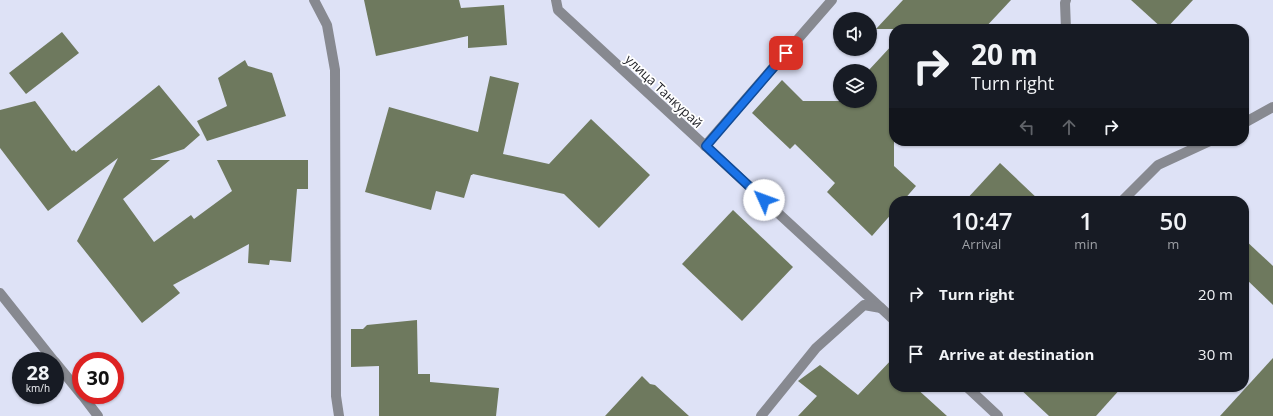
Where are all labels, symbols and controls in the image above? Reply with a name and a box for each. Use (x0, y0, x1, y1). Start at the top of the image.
map controls (833, 12, 877, 108)
button: sound (833, 12, 877, 56)
text: 20 m (971, 35, 1038, 73)
pin (769, 36, 803, 70)
icon: right (905, 40, 957, 92)
icon: arrive (775, 42, 797, 64)
street label: улица Танкурай (621, 50, 707, 132)
button: layers (833, 64, 877, 108)
text: Turn right (971, 71, 1054, 95)
icon: left (1016, 116, 1038, 138)
icon: ahead (1058, 116, 1080, 138)
icon: right (1100, 116, 1122, 138)
position arrow (743, 179, 785, 221)
text: 10:47 (951, 204, 1012, 237)
text: 1 (1079, 204, 1093, 237)
text: 50 (1160, 204, 1187, 237)
text: Arrival (962, 235, 1001, 253)
text: min (1074, 235, 1098, 253)
text: m (1167, 235, 1179, 253)
icon: right (905, 283, 927, 305)
text: Turn right (939, 284, 1014, 304)
text: 20 m (1198, 284, 1233, 304)
icon: arrive (905, 343, 927, 365)
text: Arrive at destination (939, 344, 1094, 364)
text: 30 m (1198, 344, 1233, 364)
speed limit sign: 30 (72, 352, 124, 404)
text: 28 (27, 359, 49, 386)
text: km/h (26, 381, 50, 395)

